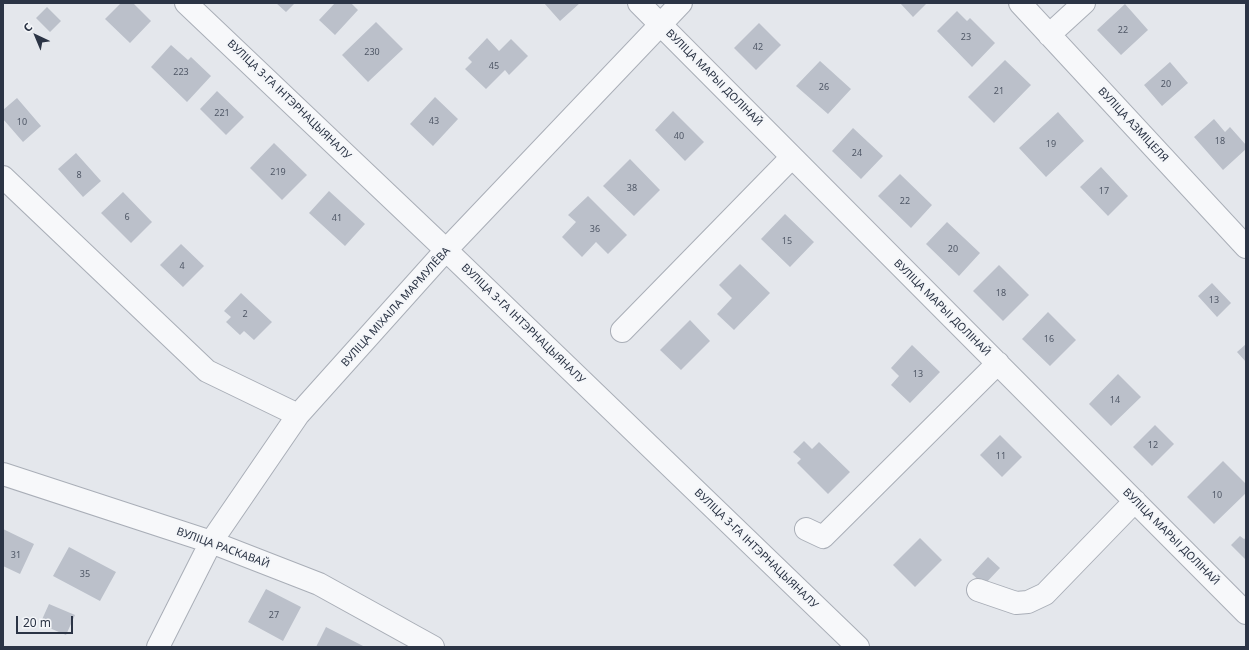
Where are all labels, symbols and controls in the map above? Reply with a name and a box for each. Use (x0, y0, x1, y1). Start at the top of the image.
north arrow (16, 16, 56, 56)
text: С (20, 19, 35, 35)
house number: 22 (1118, 25, 1128, 35)
street label: ВУЛІЦА МАРЫІ ДОЛІНАЙ (663, 27, 765, 129)
house number: 23 (961, 32, 971, 42)
street label: ВУЛІЦА 3-ГА ІНТЭРНАЦЫЯНАЛУ (224, 37, 354, 163)
house number: 42 (753, 42, 763, 52)
house number: 230 (364, 47, 380, 57)
house number: 45 (489, 61, 499, 71)
house number: 223 (173, 67, 189, 77)
house number: 20 (1161, 79, 1171, 89)
house number: 26 (819, 82, 829, 92)
street label: ВУЛІЦА АЗМІЦЕЛЯ (1095, 85, 1171, 165)
house number: 21 (994, 86, 1004, 96)
house number: 221 (214, 108, 230, 118)
house number: 43 (429, 116, 439, 126)
house number: 10 (17, 117, 27, 127)
house number: 40 (674, 131, 684, 141)
house number: 18 (1215, 136, 1225, 146)
house number: 19 (1046, 139, 1056, 149)
house number: 24 (852, 148, 862, 158)
house number: 219 (270, 167, 286, 177)
house number: 8 (76, 170, 82, 180)
house number: 38 (627, 183, 637, 193)
house number: 17 (1099, 186, 1109, 196)
house number: 22 (900, 196, 910, 206)
house number: 6 (124, 212, 130, 222)
house number: 41 (332, 213, 342, 223)
house number: 36 (590, 224, 600, 234)
house number: 15 (782, 236, 792, 246)
street label: ВУЛІЦА МІХАІЛА МАРМУЛЁВА (339, 244, 453, 370)
house number: 20 (948, 244, 958, 254)
street label: ВУЛІЦА МАРЫІ ДОЛІНАЙ (891, 257, 993, 359)
house number: 4 (179, 261, 185, 271)
street label: ВУЛІЦА 3-ГА ІНТЭРНАЦЫЯНАЛУ (458, 261, 588, 387)
house number: 18 (996, 288, 1006, 298)
house number: 13 (1209, 295, 1219, 305)
house number: 2 (242, 309, 248, 319)
house number: 16 (1044, 334, 1054, 344)
house number: 13 (913, 369, 923, 379)
house number: 14 (1110, 395, 1120, 405)
house number: 12 (1148, 440, 1158, 450)
house number: 11 (996, 451, 1006, 461)
street label: ВУЛІЦА 3-ГА ІНТЭРНАЦЫЯНАЛУ (691, 486, 821, 612)
street label: ВУЛІЦА МАРЫІ ДОЛІНАЙ (1120, 486, 1222, 588)
house number: 10 (1212, 490, 1222, 500)
street label: ВУЛІЦА РАСКАВАЙ (175, 525, 271, 571)
house number: 31 (11, 550, 21, 560)
house number: 35 (80, 569, 90, 579)
scale bar (18, 608, 75, 634)
house number: 27 (269, 610, 279, 620)
text: 20 m (23, 614, 51, 631)

